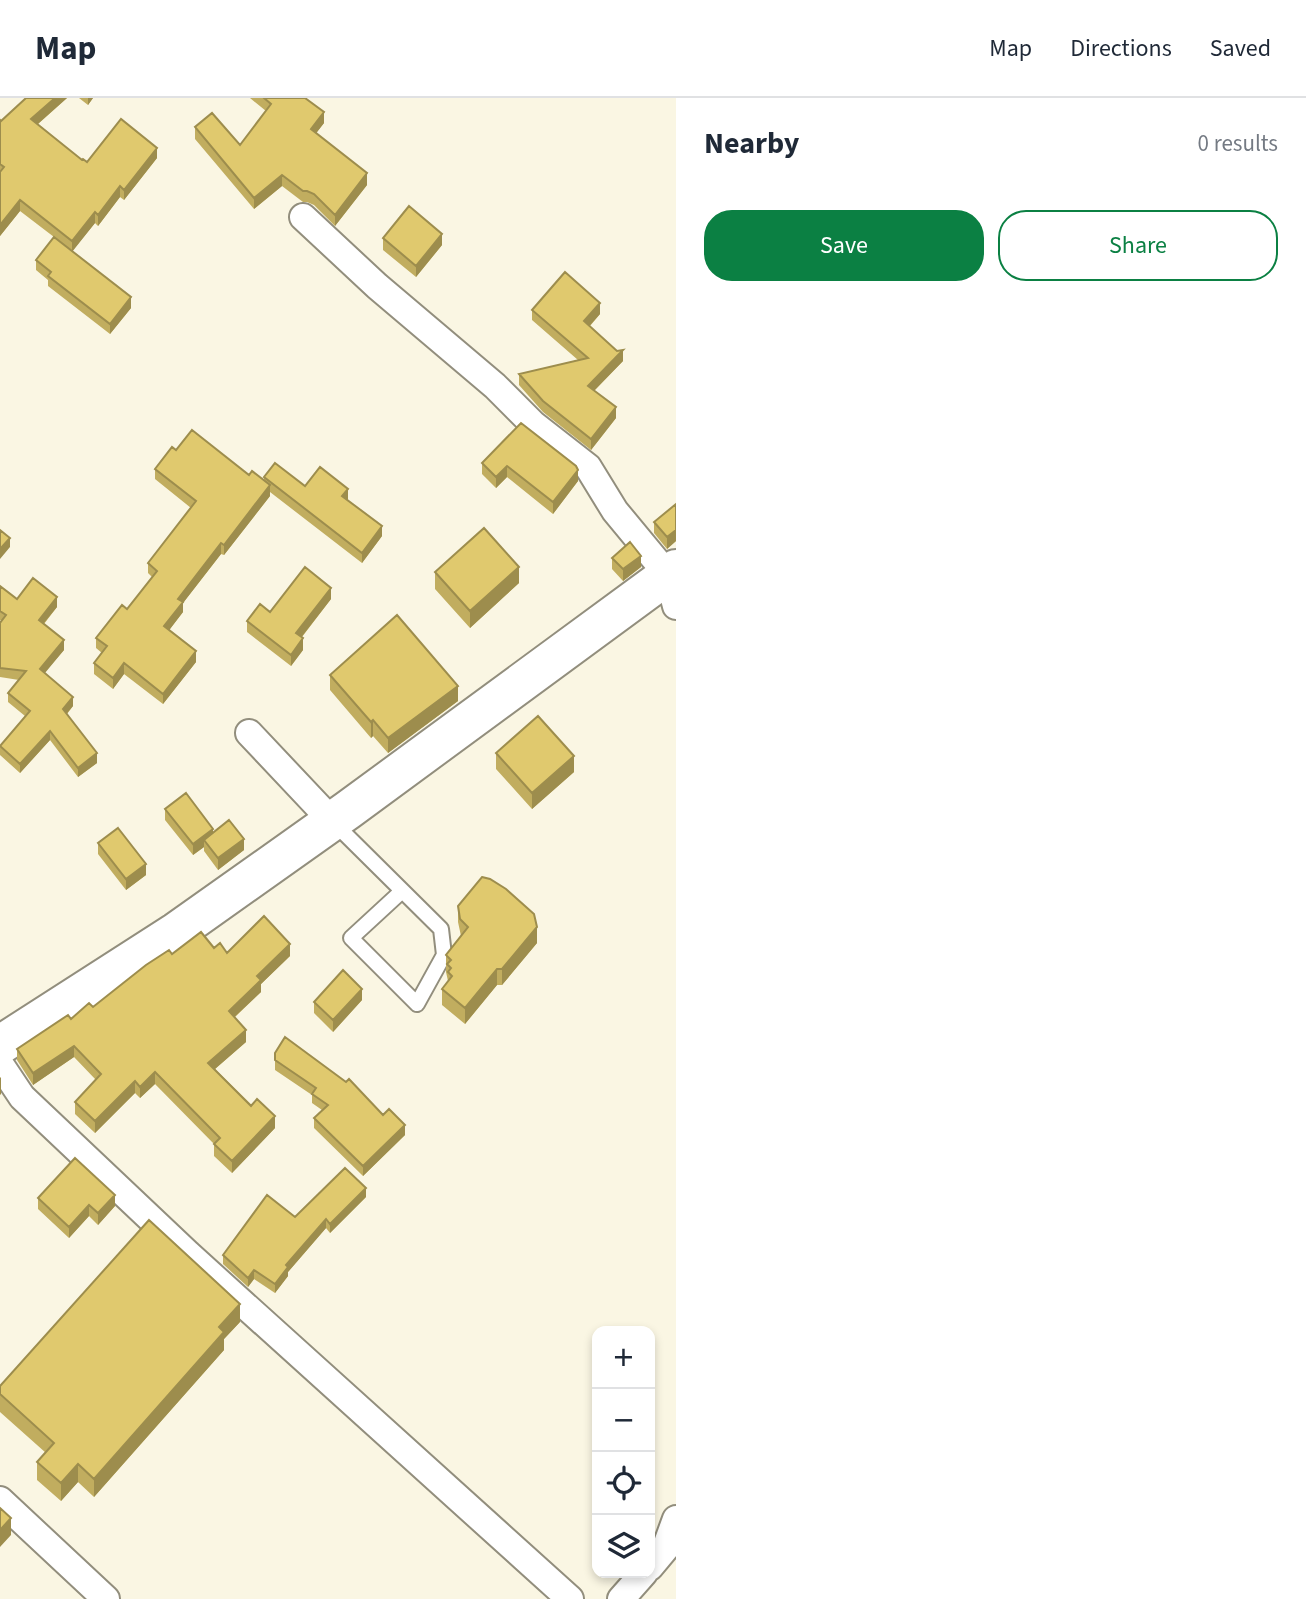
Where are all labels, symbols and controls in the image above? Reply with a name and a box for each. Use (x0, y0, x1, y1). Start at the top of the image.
text: Map (35, 25, 96, 72)
text: Map (989, 31, 1032, 66)
text: Directions (1070, 31, 1172, 66)
text: Saved (1210, 31, 1271, 66)
text: Nearby (704, 122, 799, 165)
text: 0 results (1198, 127, 1278, 160)
button: Save (704, 210, 984, 281)
button: Share (998, 210, 1278, 281)
map controls (592, 1326, 655, 1578)
button: + (592, 1326, 655, 1389)
button: − (592, 1389, 655, 1452)
button: locate (592, 1452, 655, 1515)
button: layers (592, 1515, 655, 1578)

